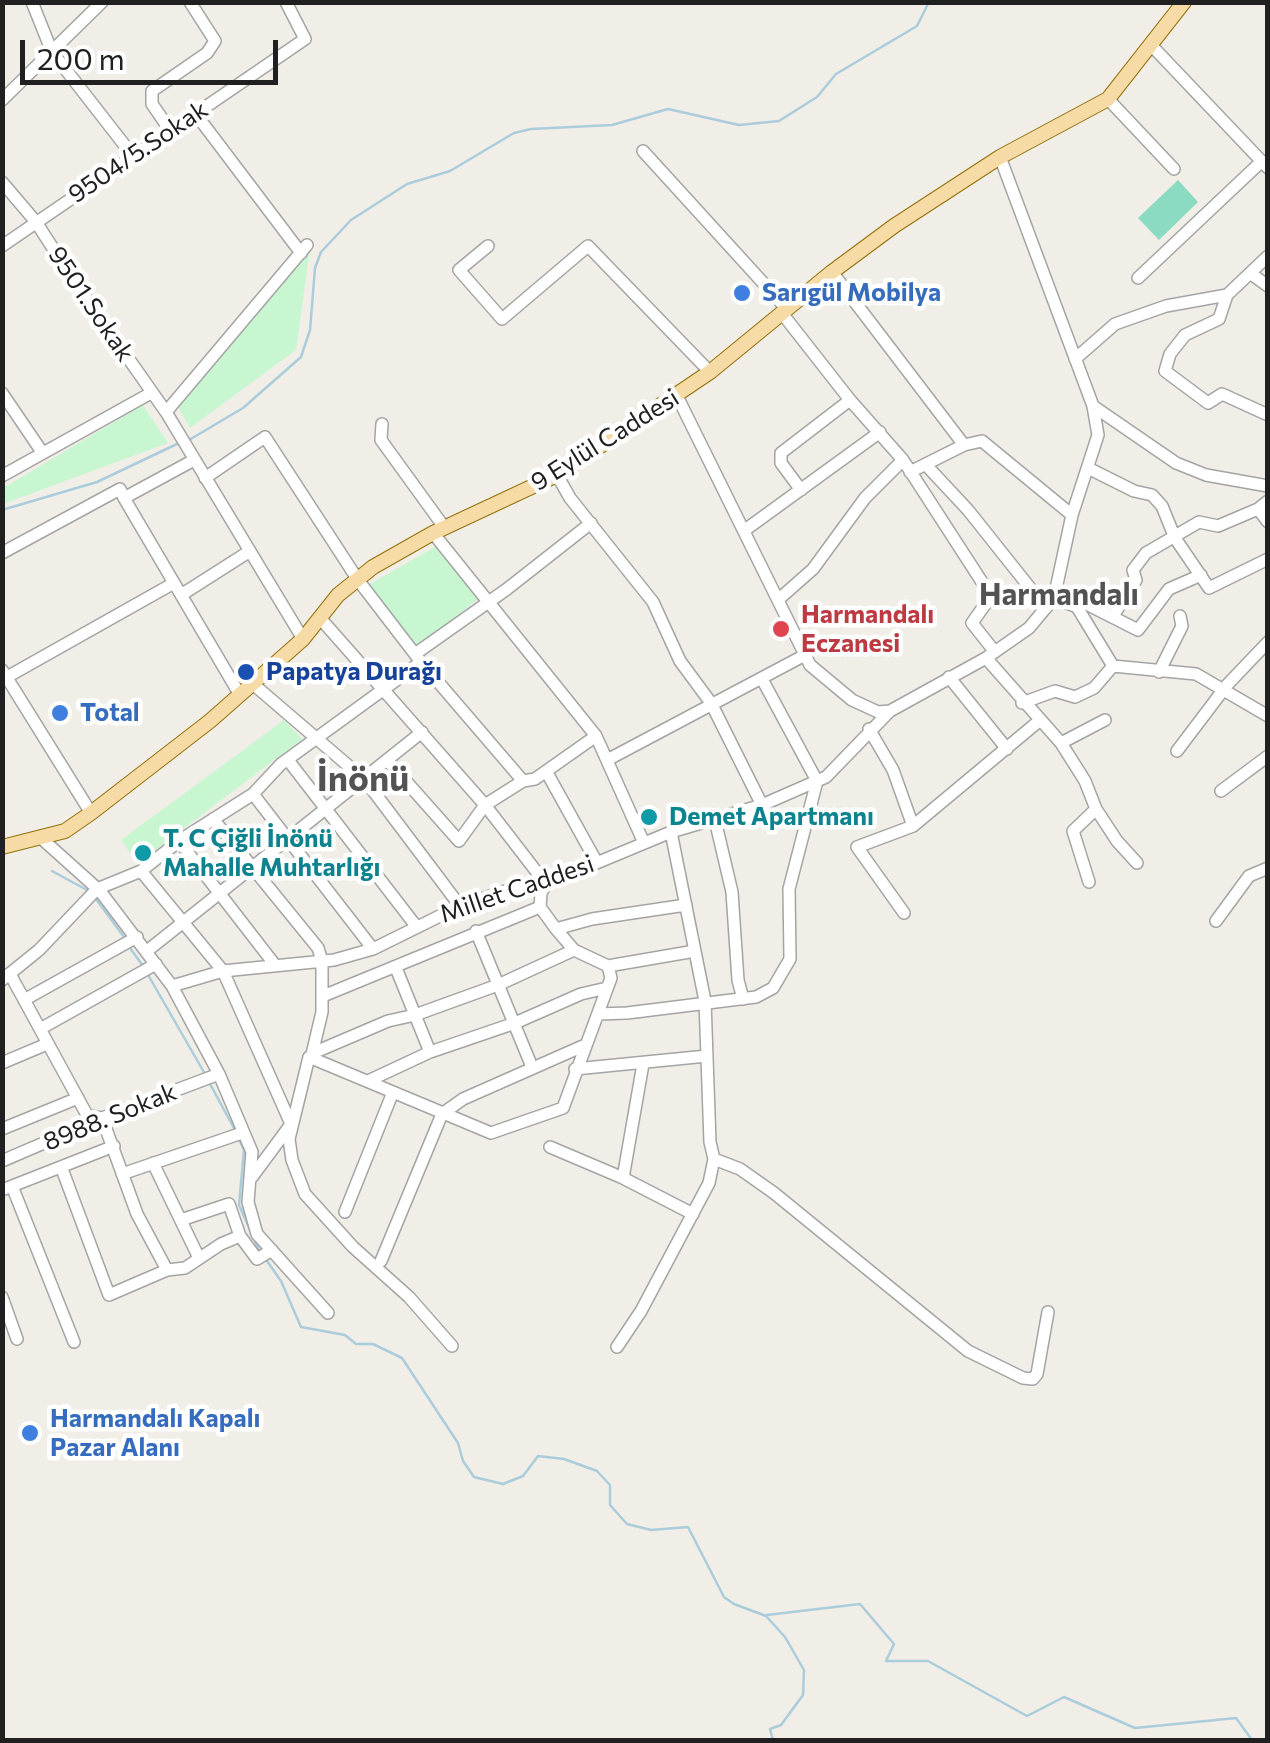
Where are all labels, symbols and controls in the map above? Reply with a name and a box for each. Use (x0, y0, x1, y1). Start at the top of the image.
scale bar (25, 20, 282, 82)
text: 200 m (37, 39, 125, 76)
street label: 9504/5.Sokak (63, 94, 213, 210)
street label: 9501.Sokak (42, 241, 140, 367)
place label: Sarıgül Mobilya (762, 278, 941, 308)
marker: Sarıgül Mobilya (731, 282, 753, 304)
street label: 9 Eylül Caddesi (525, 383, 685, 497)
district label: Harmandalı (979, 577, 1139, 613)
place label: Harmandalı Eczanesi (801, 600, 934, 659)
marker: Harmandalı Eczanesi (770, 618, 792, 640)
place label: Papatya Durağı (266, 657, 442, 687)
marker: Papatya Durağı (235, 661, 257, 683)
place label: Total (80, 698, 140, 728)
marker: Total (49, 702, 71, 724)
district label: İnönü (317, 758, 409, 800)
place label: Demet Apartmanı (669, 802, 874, 832)
marker: Demet Apartmanı (638, 806, 660, 828)
place label: T. C Çiğli İnönü Mahalle Muhtarlığı (163, 824, 380, 883)
marker: T. C Çiğli İnönü Mahalle Muhtarlığı (132, 842, 154, 864)
street label: Millet Caddesi (436, 849, 598, 929)
street label: 8988. Sokak (39, 1077, 181, 1157)
place label: Harmandalı Kapalı Pazar Alanı (50, 1404, 260, 1463)
marker: Harmandalı Kapalı Pazar Alanı (19, 1422, 41, 1444)

